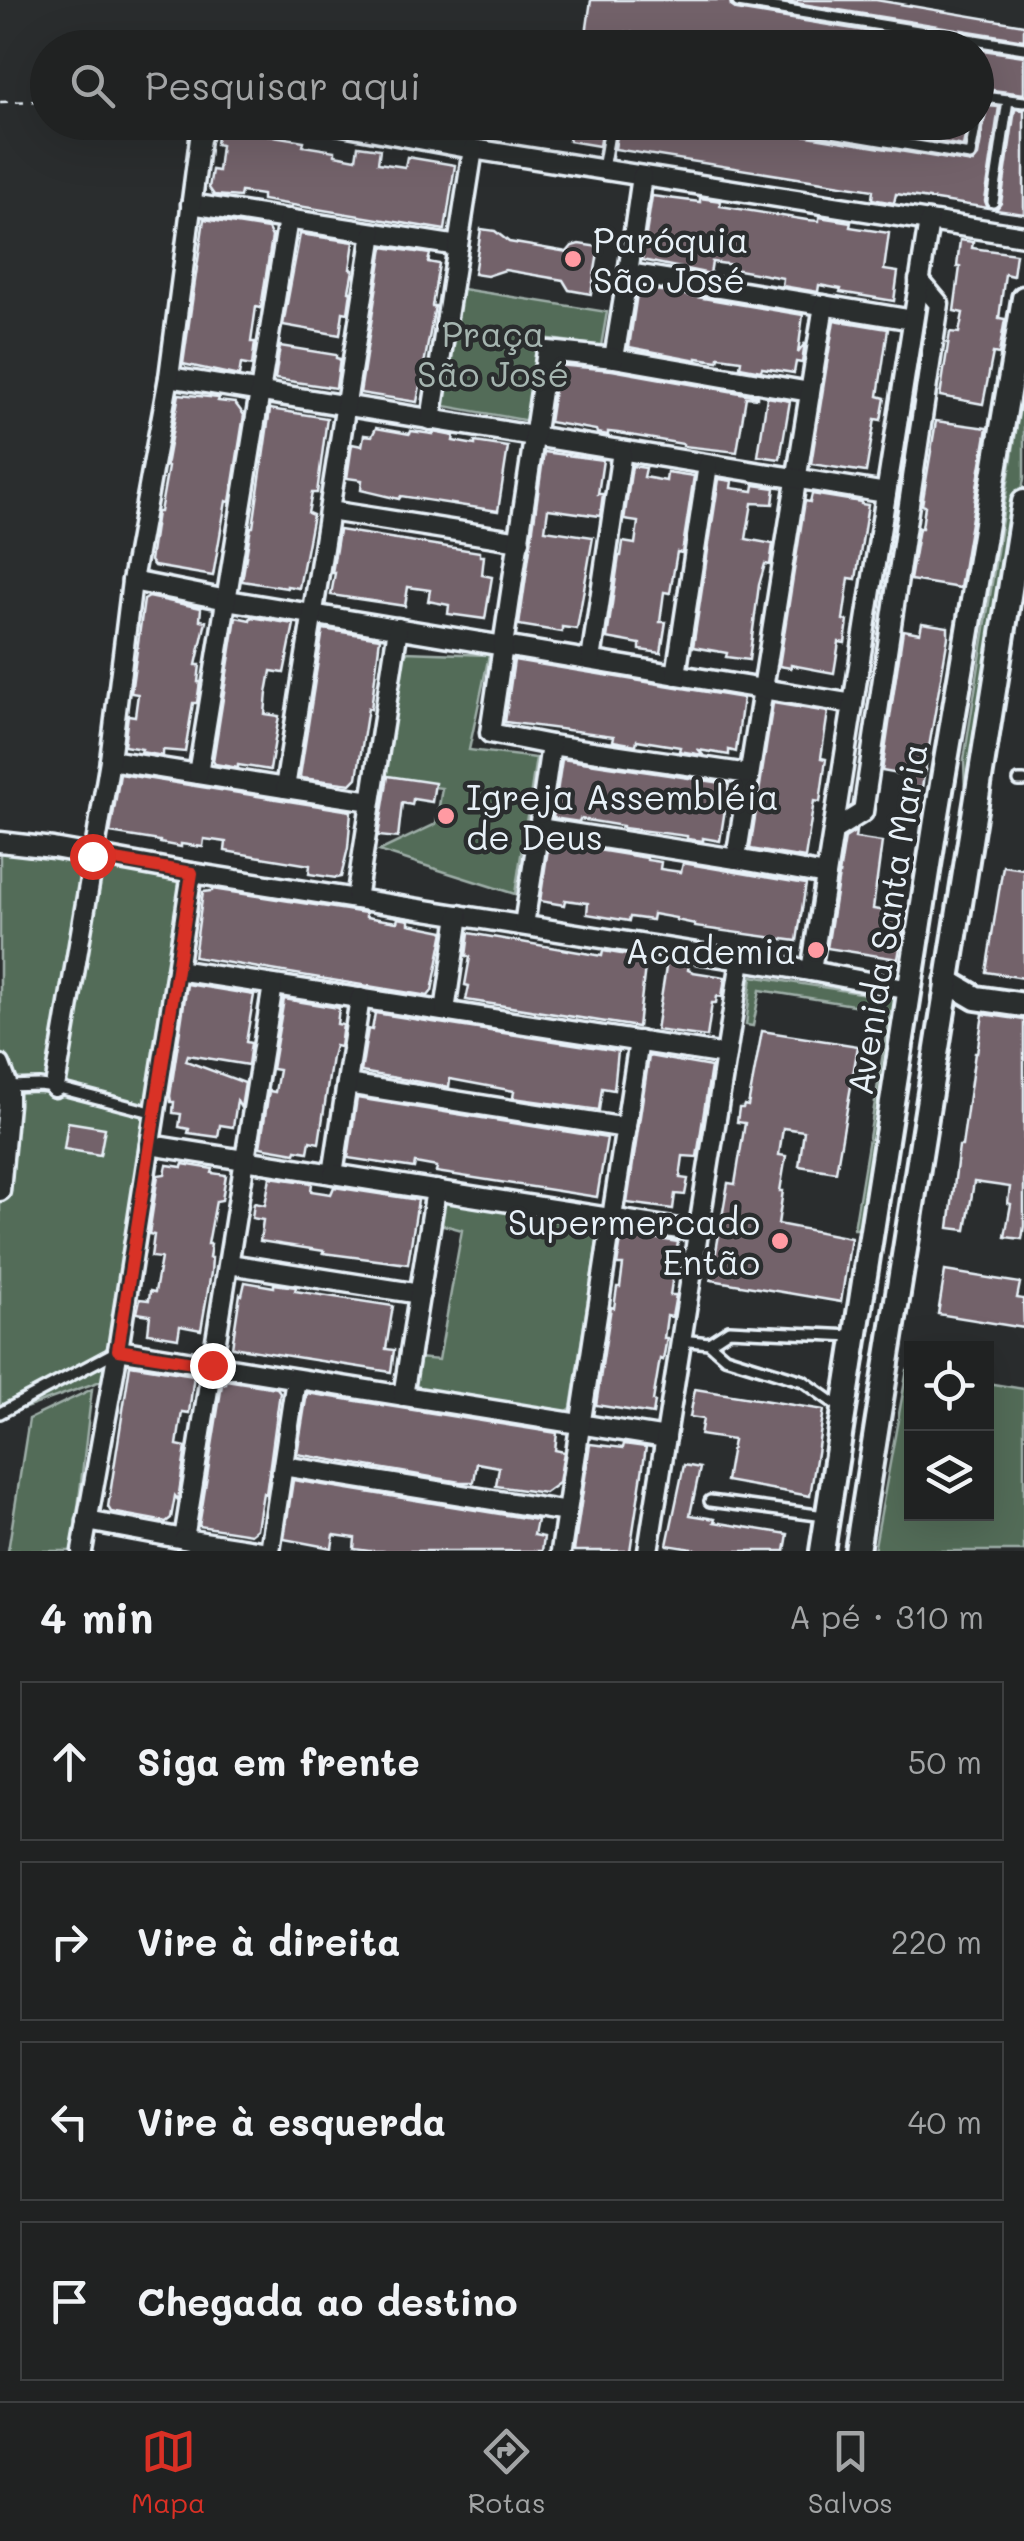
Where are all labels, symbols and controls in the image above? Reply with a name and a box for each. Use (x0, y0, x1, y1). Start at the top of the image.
search box (30, 30, 994, 140)
icon: search (65, 58, 120, 113)
text: Pesquisar aqui (145, 60, 421, 110)
place label: Paróquia São José (593, 216, 749, 302)
marker: Paróquia São José (562, 248, 584, 270)
park label: Praça São José (417, 310, 569, 396)
street label: Avenida Santa Maria (835, 740, 937, 1098)
place label: Igreja Assembléia de Deus (466, 773, 779, 859)
marker: Igreja Assembléia de Deus (435, 805, 457, 827)
route start (70, 834, 116, 880)
place label: Academia (625, 927, 796, 973)
marker: Academia (805, 939, 827, 961)
place label: Supermercado Então (508, 1198, 760, 1284)
marker: Supermercado Então (769, 1230, 791, 1252)
map controls (904, 1341, 994, 1521)
button: locate (904, 1341, 994, 1431)
route end (190, 1343, 236, 1389)
button: layers (904, 1431, 994, 1521)
text: 4 min (40, 1589, 153, 1644)
text: A pé · 310 m (789, 1595, 984, 1637)
icon: ahead (42, 1734, 97, 1789)
text: Siga em frente (137, 1736, 420, 1786)
text: 50 m (908, 1740, 982, 1782)
icon: right (42, 1914, 97, 1969)
text: Vire à direita (137, 1916, 401, 1966)
text: 220 m (891, 1920, 982, 1962)
icon: left (42, 2094, 97, 2149)
text: Vire à esquerda (137, 2096, 446, 2146)
text: 40 m (908, 2100, 982, 2142)
icon: arrive (42, 2274, 97, 2329)
text: Chegada ao destino (137, 2276, 518, 2326)
tab: Mapa (131, 2424, 206, 2520)
tab: Rotas (468, 2424, 546, 2520)
tab: Salvos (808, 2424, 893, 2520)

